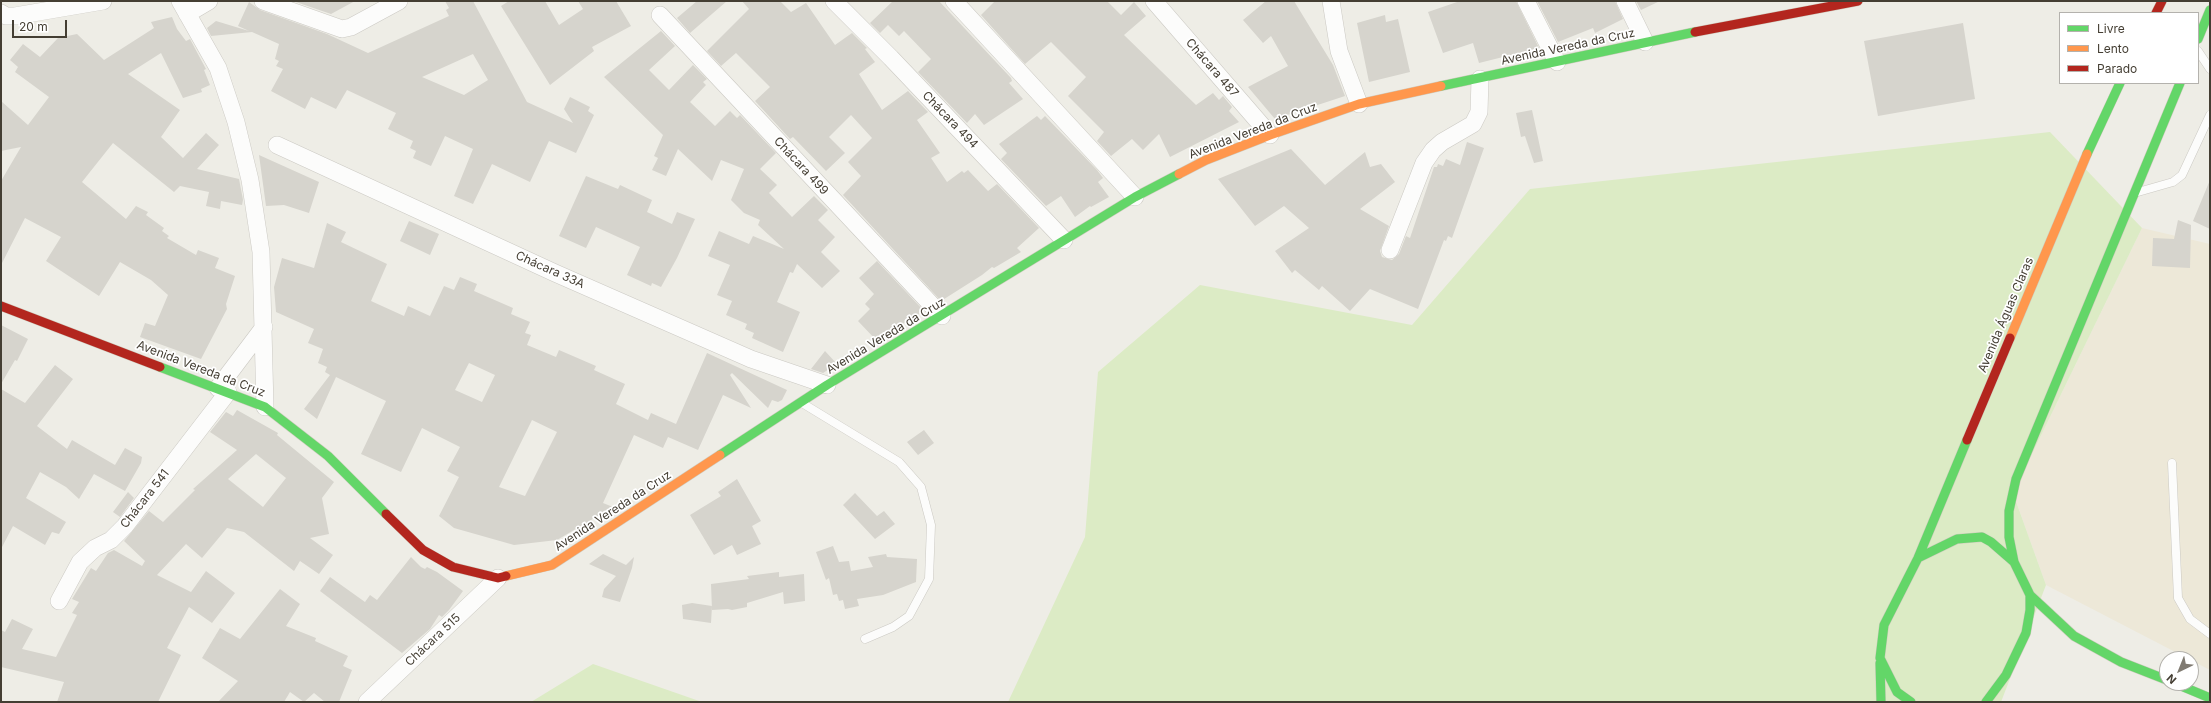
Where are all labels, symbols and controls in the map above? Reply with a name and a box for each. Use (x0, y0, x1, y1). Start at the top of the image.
scale bar (14, 12, 69, 38)
legend (2059, 12, 2199, 84)
text: 20 m (19, 19, 48, 34)
text: Livre (2097, 21, 2125, 36)
street label: Avenida Vereda da Cruz (1500, 26, 1636, 68)
street label: Chácara 487 (1183, 36, 1241, 100)
text: Lento (2097, 41, 2129, 56)
text: Parado (2097, 61, 2137, 76)
street label: Chácara 494 (919, 88, 981, 152)
street label: Avenida Vereda da Cruz (1187, 100, 1319, 162)
street label: Chácara 499 (771, 134, 831, 198)
street label: Chácara 33A (513, 248, 587, 292)
street label: Avenida Águas Claras (1975, 255, 2037, 375)
street label: Avenida Vereda da Cruz (824, 295, 948, 377)
street label: Avenida Vereda da Cruz (135, 338, 267, 400)
street label: Chácara 541 (118, 467, 172, 531)
street label: Avenida Vereda da Cruz (552, 468, 674, 554)
street label: Chácara 515 (402, 611, 464, 669)
north arrow (2159, 651, 2199, 691)
text: N (2164, 671, 2179, 687)

